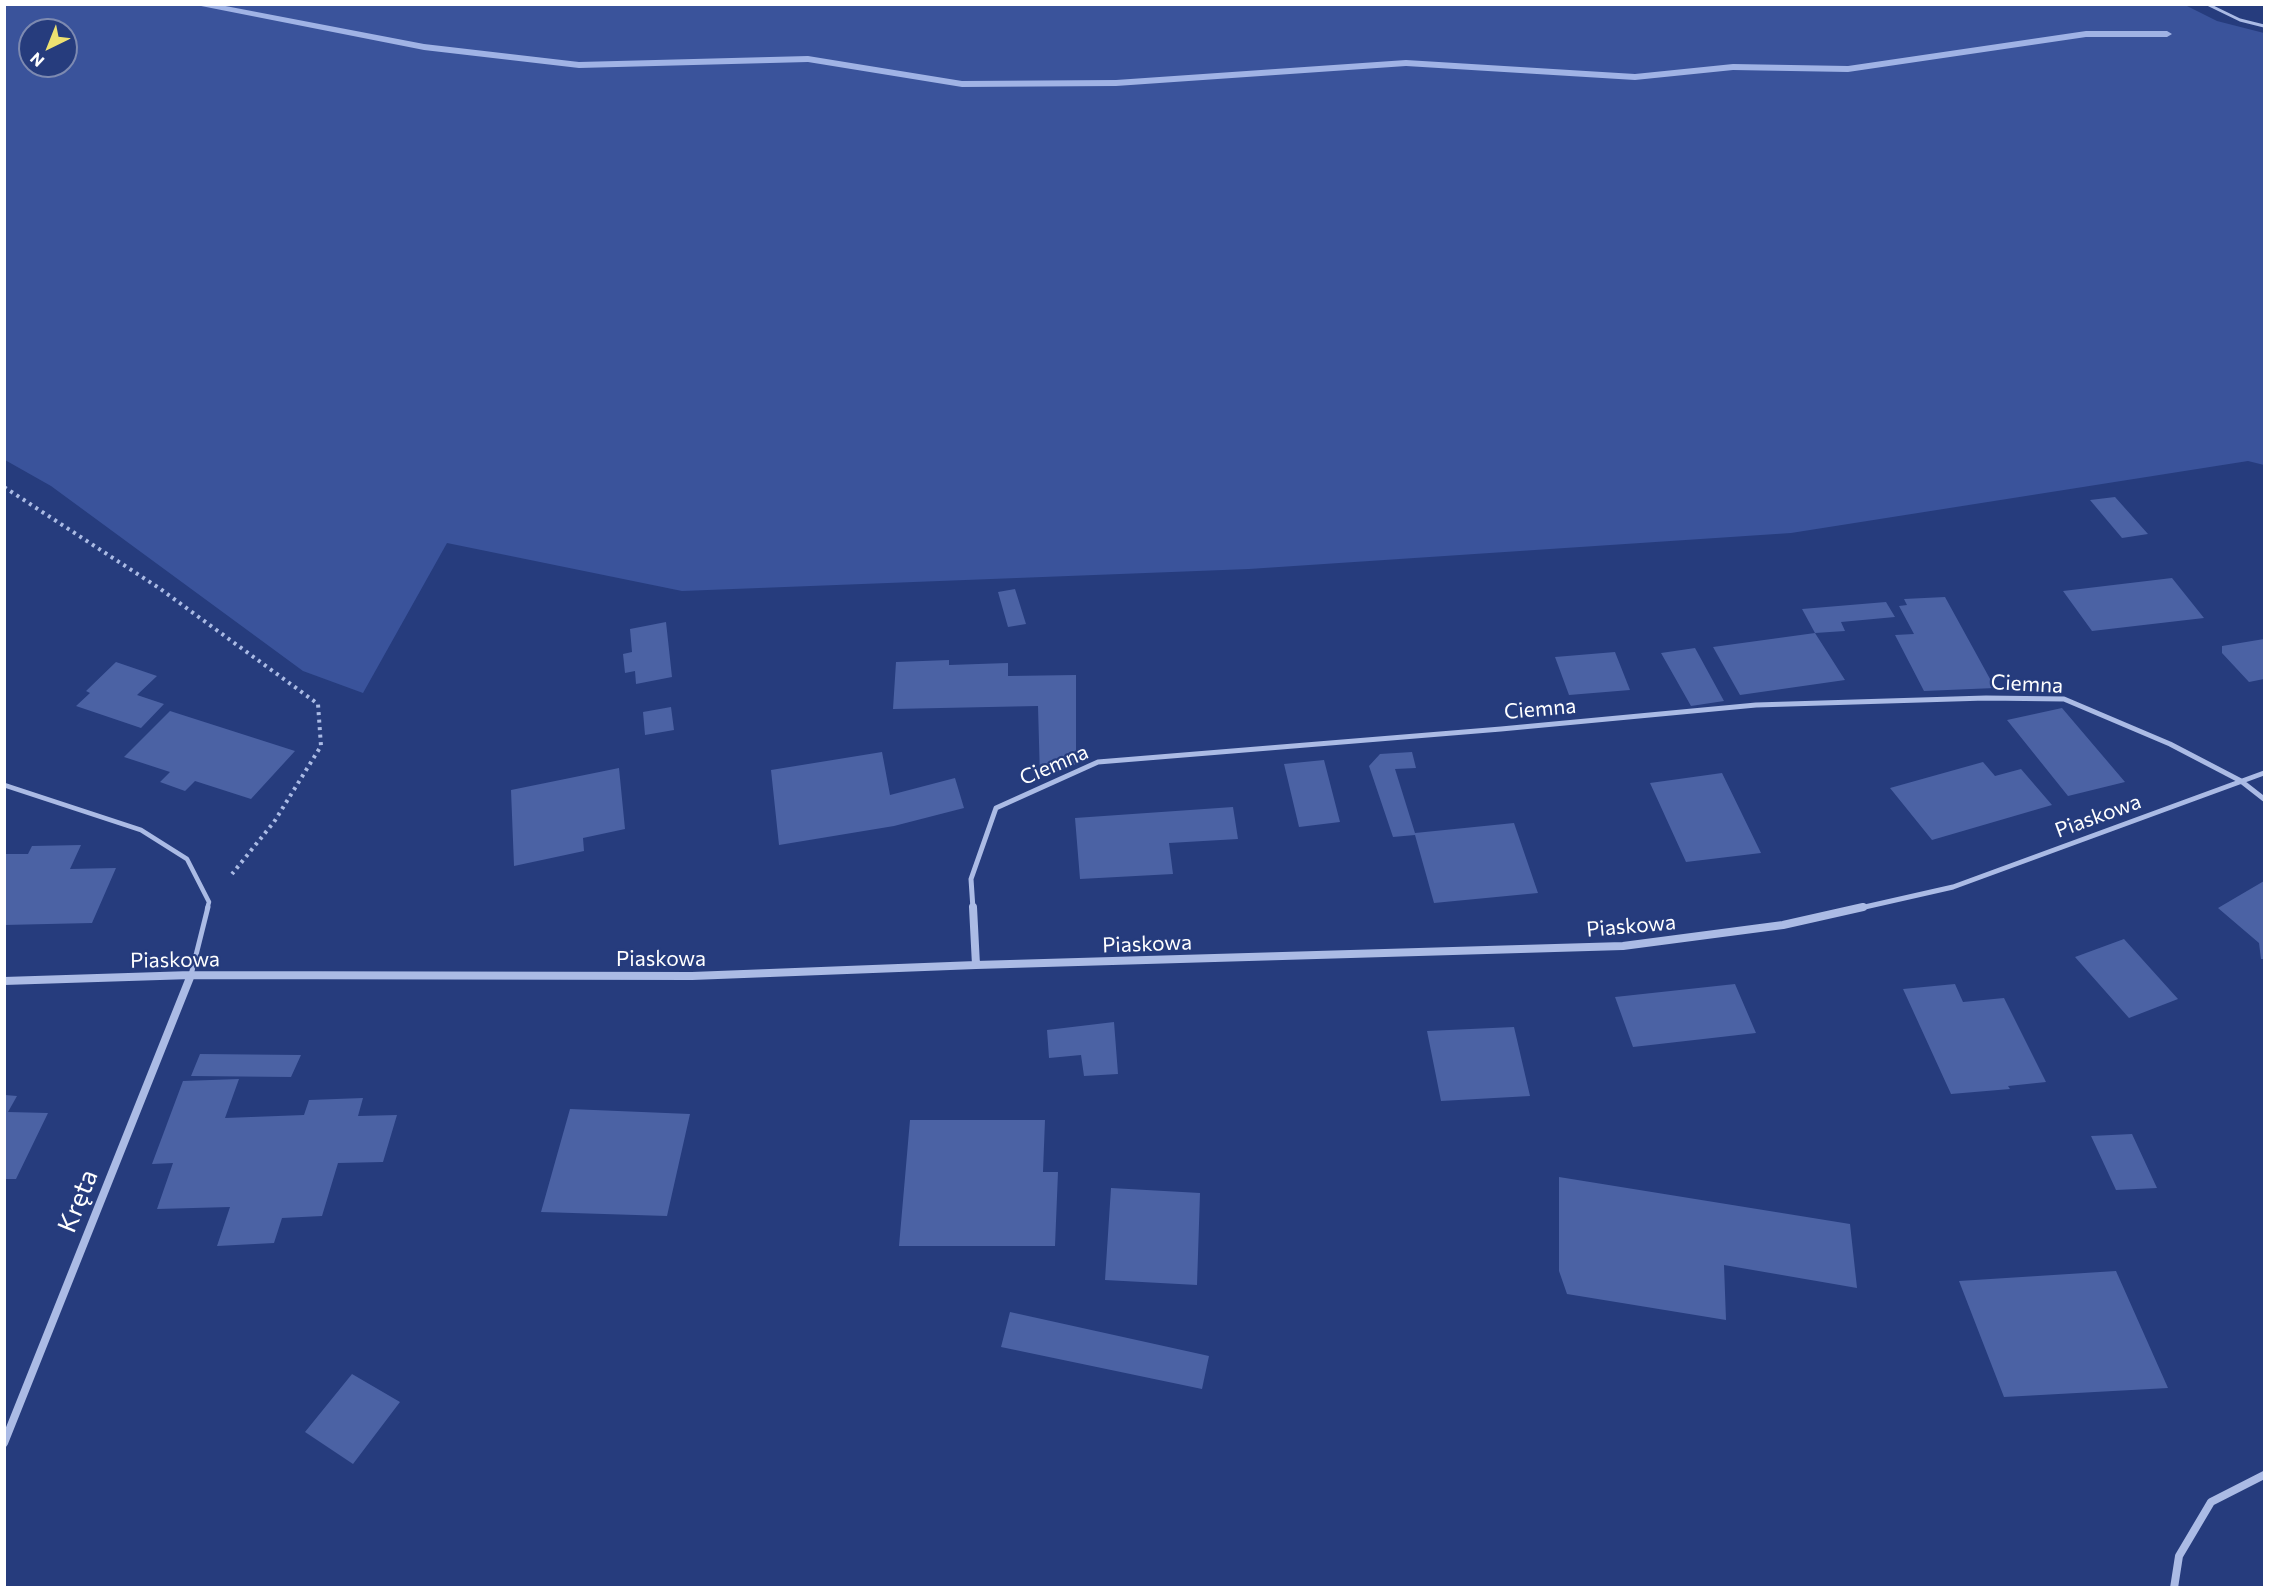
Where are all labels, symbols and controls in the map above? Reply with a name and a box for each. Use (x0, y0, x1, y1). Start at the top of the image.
north arrow (18, 18, 78, 78)
text: N (26, 49, 48, 71)
street label: Ciemna (1990, 670, 2064, 698)
street label: Ciemna (1503, 693, 1577, 725)
street label: Ciemna (1016, 739, 1092, 791)
street label: Piaskowa (2052, 789, 2144, 843)
street label: Piaskowa (1585, 910, 1677, 942)
street label: Piaskowa (1102, 930, 1192, 958)
street label: Piaskowa (616, 946, 706, 972)
street label: Piaskowa (130, 947, 220, 973)
street label: Kręta (51, 1165, 105, 1237)

